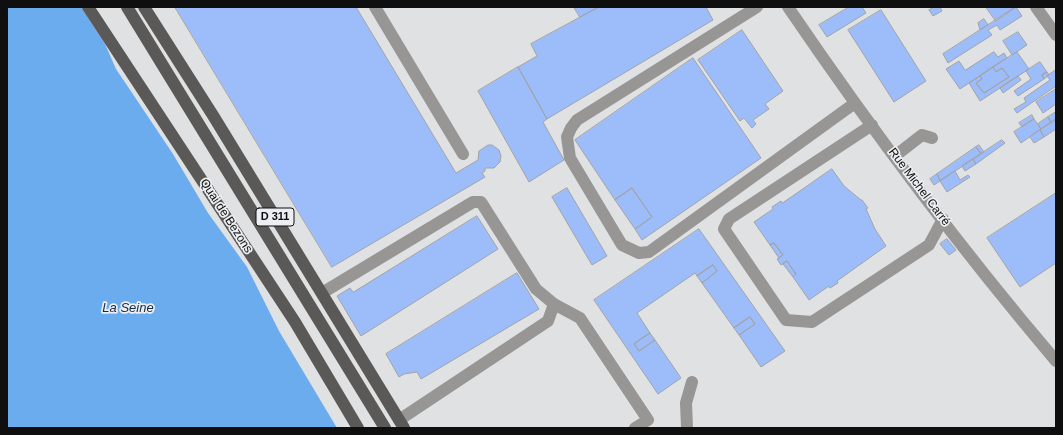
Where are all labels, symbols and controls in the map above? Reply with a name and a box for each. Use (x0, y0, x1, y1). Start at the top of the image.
street label: Rue Michel Carré (885, 145, 953, 229)
street label: Quai de Bezons (197, 176, 255, 256)
road number: D 311 (256, 208, 294, 226)
water label: La Seine (102, 300, 154, 316)

